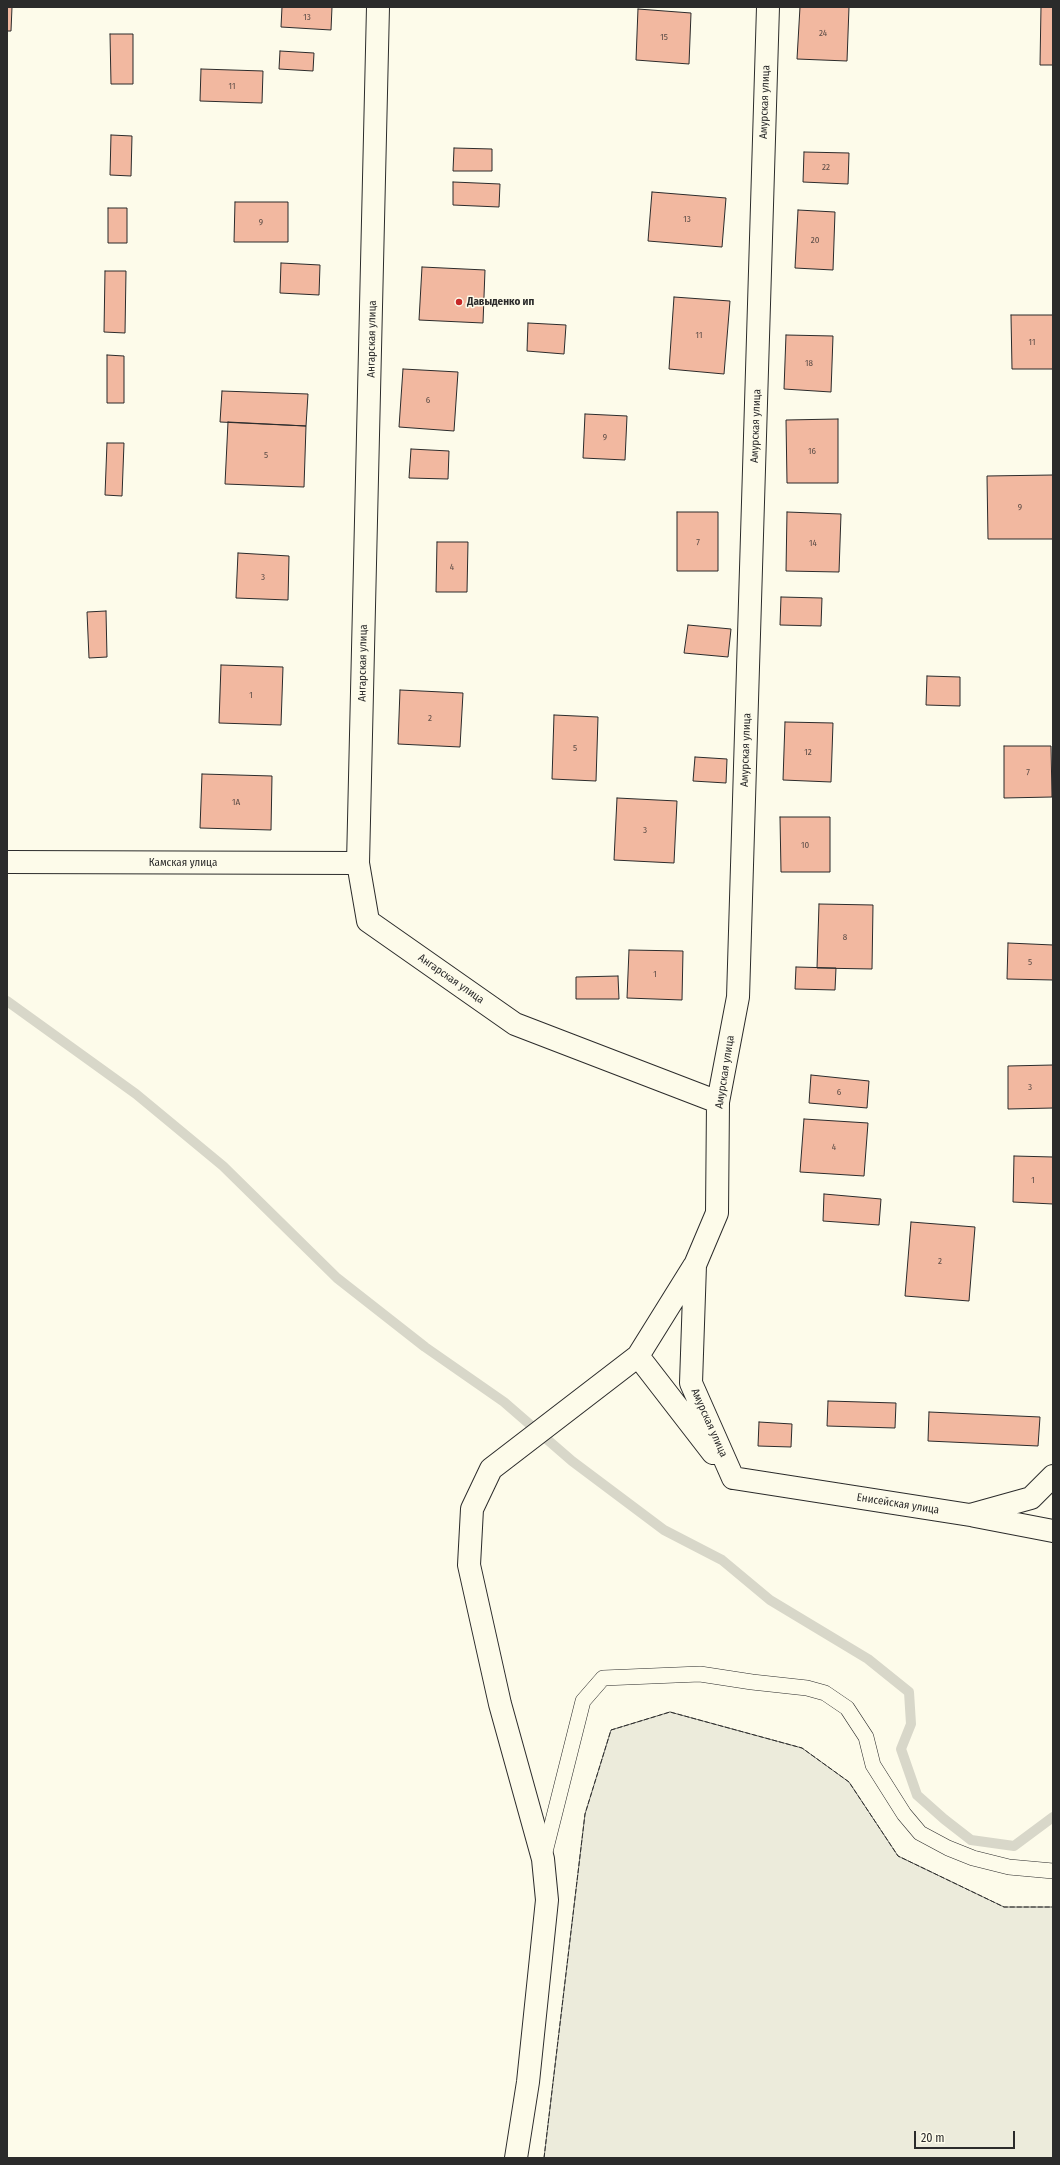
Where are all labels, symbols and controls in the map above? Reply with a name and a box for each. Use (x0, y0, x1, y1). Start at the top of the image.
house number: 13 (303, 12, 311, 22)
house number: 24 (819, 28, 827, 38)
house number: 15 (660, 32, 668, 42)
street label: Амурская улица (757, 65, 773, 139)
house number: 11 (229, 81, 235, 91)
house number: 22 (822, 162, 830, 172)
house number: 13 (683, 214, 691, 224)
house number: 9 (259, 217, 263, 227)
house number: 20 (811, 235, 819, 245)
place label: Давыденко ип (467, 295, 534, 309)
marker: Давыденко ип (454, 297, 464, 307)
street label: Ангарская улица (365, 300, 379, 378)
house number: 11 (696, 330, 702, 340)
house number: 11 (1029, 337, 1035, 347)
house number: 18 (805, 358, 813, 368)
street label: Амурская улица (748, 389, 764, 463)
house number: 6 (426, 395, 430, 405)
house number: 9 (603, 432, 607, 442)
house number: 16 (808, 446, 816, 456)
house number: 5 (264, 450, 268, 460)
house number: 9 (1018, 502, 1022, 512)
house number: 7 (696, 537, 700, 547)
house number: 14 (809, 538, 817, 548)
house number: 4 (450, 562, 454, 572)
house number: 3 (261, 572, 265, 582)
street label: Ангарская улица (356, 624, 370, 702)
house number: 1 (249, 690, 253, 700)
house number: 2 (428, 713, 432, 723)
street label: Амурская улица (738, 713, 754, 787)
house number: 5 (573, 743, 577, 753)
house number: 12 (804, 747, 812, 757)
house number: 7 (1026, 767, 1030, 777)
house number: 1А (232, 797, 240, 807)
house number: 3 (643, 825, 647, 835)
house number: 10 (801, 840, 809, 850)
street label: Камская улица (149, 856, 217, 870)
house number: 8 (843, 932, 847, 942)
street label: Ангарская улица (416, 951, 486, 1007)
house number: 5 (1028, 957, 1032, 967)
house number: 1 (653, 969, 657, 979)
street label: Амурская улица (713, 1034, 737, 1110)
house number: 3 (1028, 1082, 1032, 1092)
house number: 6 (837, 1087, 841, 1097)
house number: 4 (832, 1142, 836, 1152)
house number: 1 (1031, 1175, 1035, 1185)
house number: 2 (938, 1256, 942, 1266)
street label: Амурская улица (688, 1387, 730, 1459)
street label: Енисейская улица (856, 1491, 940, 1517)
scale bar (916, 2123, 1017, 2149)
text: 20 m (921, 2131, 945, 2145)

